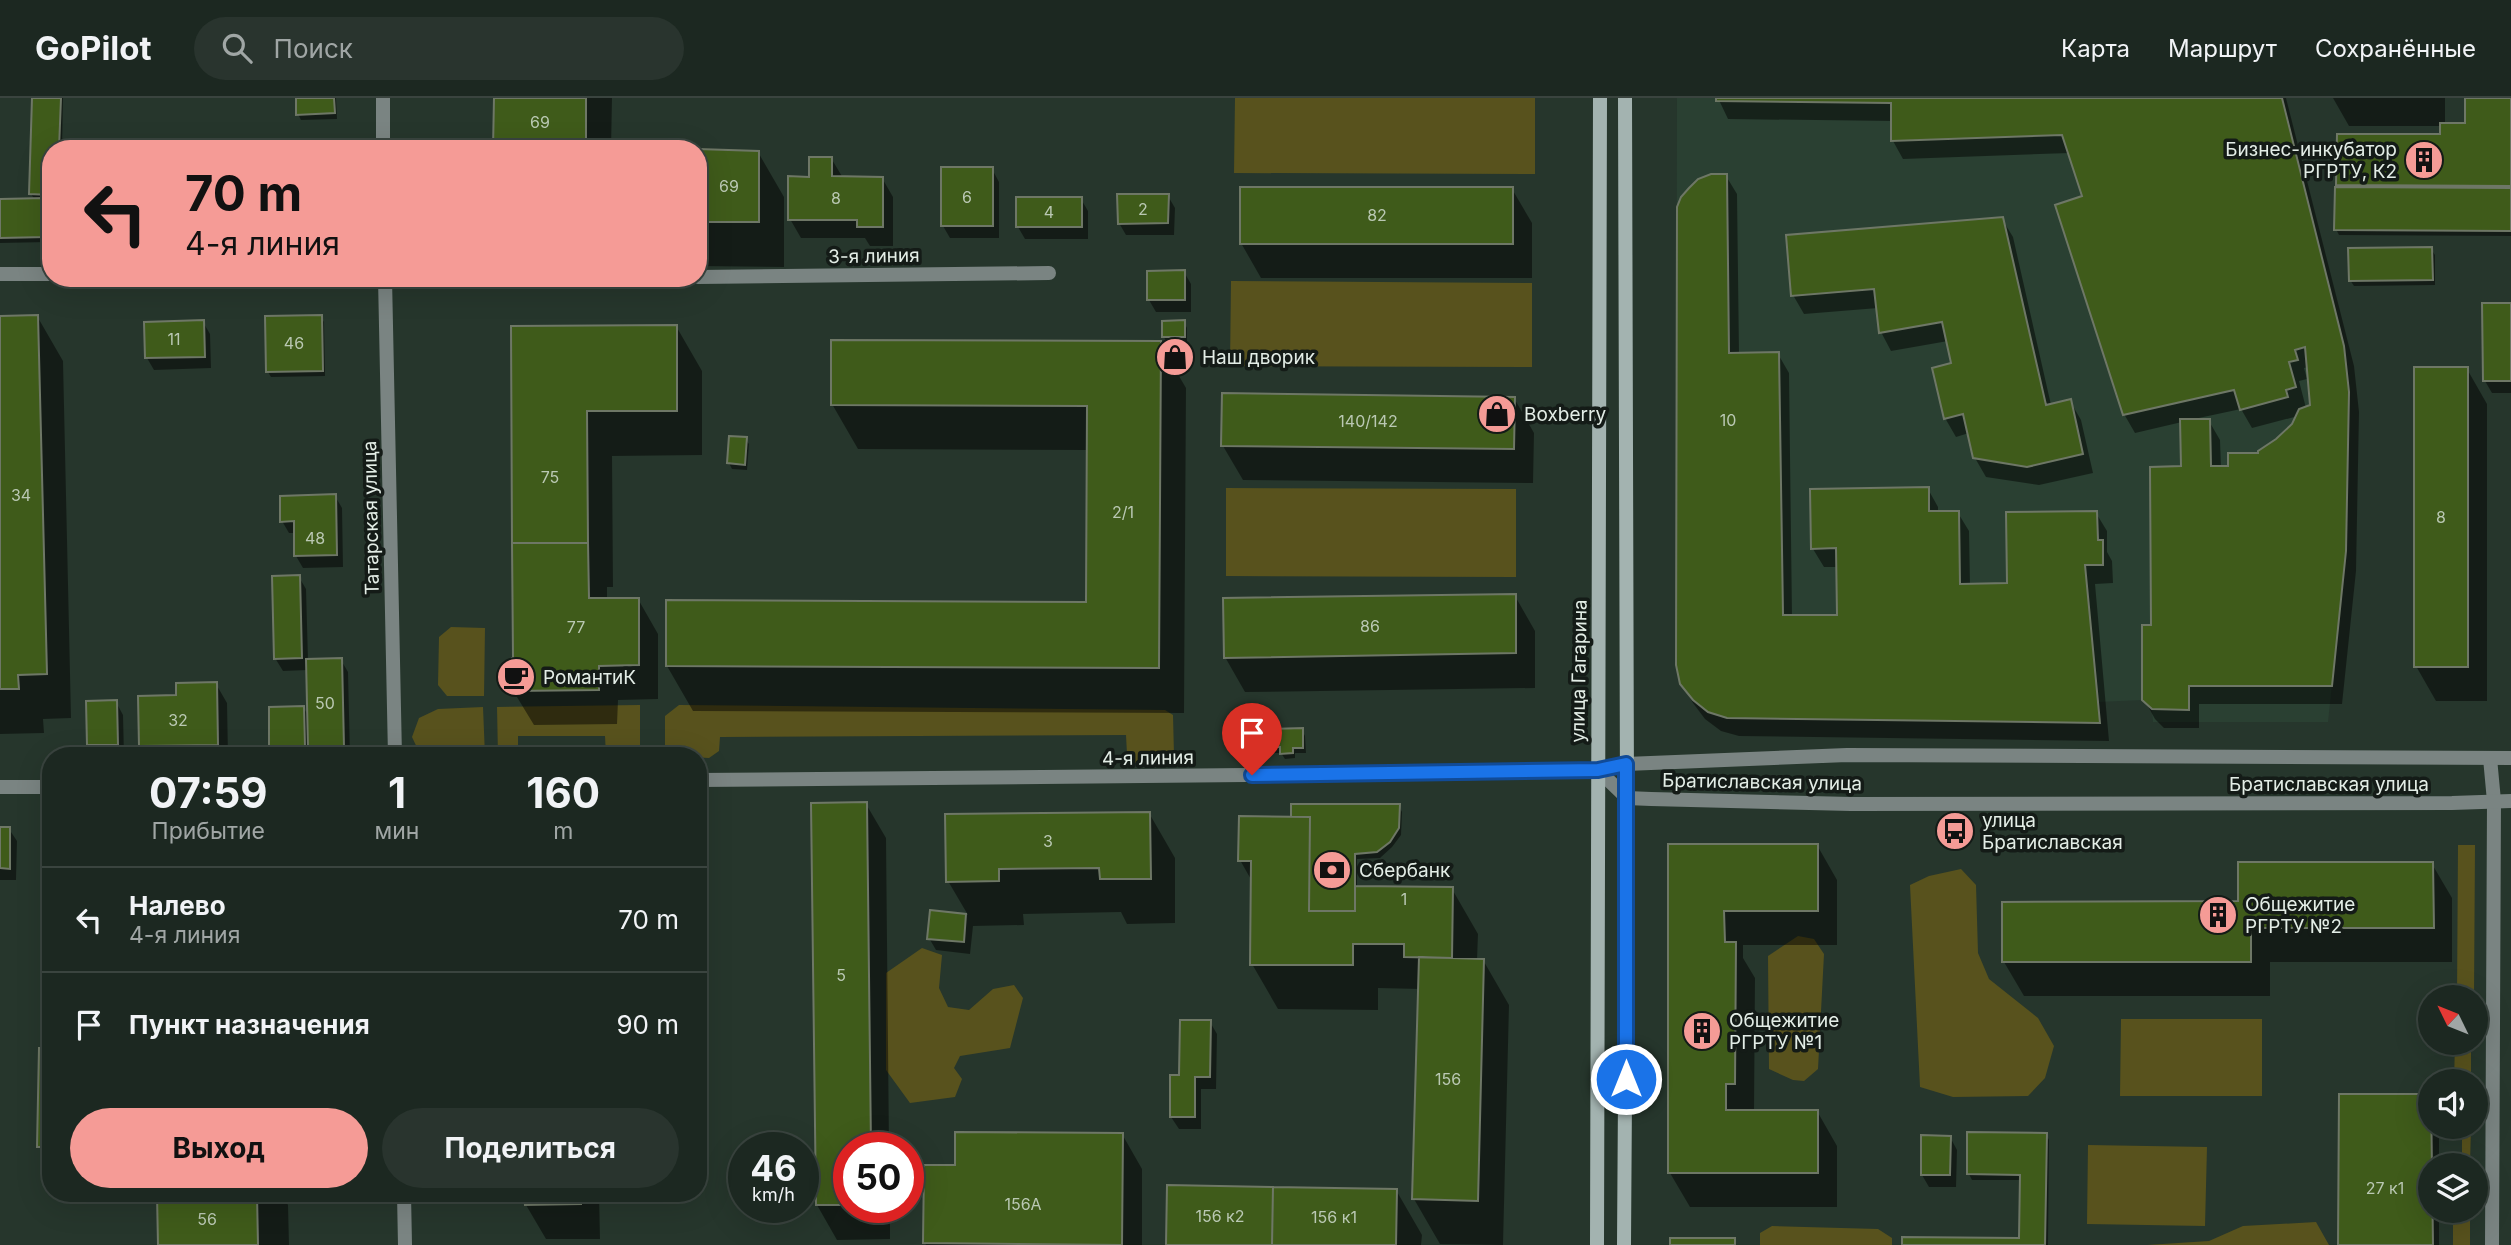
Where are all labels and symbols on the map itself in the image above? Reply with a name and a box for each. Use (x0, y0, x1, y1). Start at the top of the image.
house number: 69 (530, 112, 550, 132)
place label: Бизнес-инкубатор РГРТУ, К2 (2225, 138, 2397, 183)
building icon: Бизнес-инкубатор РГРТУ, К2 (2403, 139, 2445, 181)
house number: 69 (719, 176, 739, 196)
house number: 6 (962, 187, 972, 207)
house number: 8 (831, 188, 841, 208)
house number: 2 (1138, 199, 1148, 219)
house number: 4 (1044, 202, 1054, 222)
house number: 82 (1367, 205, 1387, 225)
street label: 3-я линия (828, 244, 920, 268)
house number: 11 (167, 329, 181, 349)
house number: 46 (284, 333, 304, 353)
shop icon: Наш дворик (1154, 336, 1196, 378)
place label: Наш дворик (1202, 346, 1316, 369)
shop icon: Boxberry (1476, 393, 1518, 435)
place label: Boxberry (1524, 403, 1606, 426)
house number: 10 (1720, 410, 1736, 430)
house number: 140/142 (1338, 411, 1398, 431)
street label: Татарская улица (358, 441, 384, 595)
house number: 75 (541, 467, 559, 487)
house number: 34 (11, 485, 31, 505)
house number: 2/1 (1112, 502, 1134, 522)
house number: 8 (2436, 507, 2446, 527)
house number: 48 (305, 528, 325, 548)
street label: улица Гагарина (1566, 599, 1592, 743)
house number: 86 (1360, 616, 1380, 636)
house number: 77 (567, 617, 585, 637)
cafe icon: РомантиК (495, 656, 537, 698)
place label: РомантиК (543, 666, 636, 689)
house number: 50 (315, 693, 335, 713)
pin (1222, 703, 1282, 775)
house number: 32 (168, 710, 188, 730)
street label: 4-я линия (1102, 746, 1194, 770)
street label: Братиславская улица (1662, 769, 1862, 795)
street label: Братиславская улица (2229, 773, 2429, 796)
place label: улица Братиславская (1982, 809, 2123, 854)
bus stop icon: улица Братиславская (1934, 810, 1976, 852)
house number: 3 (1043, 831, 1053, 851)
bank icon: Сбербанк (1311, 849, 1353, 891)
place label: Сбербанк (1359, 859, 1451, 882)
house number: 1 (1401, 889, 1407, 909)
place label: Общежитие РГРТУ №2 (2245, 893, 2355, 938)
building icon: Общежитие РГРТУ №2 (2197, 894, 2239, 936)
house number: 5 (836, 965, 846, 985)
north arrow (2418, 985, 2488, 1055)
place label: Общежитие РГРТУ №1 (1729, 1009, 1839, 1054)
building icon: Общежитие РГРТУ №1 (1681, 1010, 1723, 1052)
position arrow (1589, 1042, 1663, 1116)
house number: 156 (1435, 1069, 1461, 1089)
speed limit sign: 50 (833, 1132, 924, 1223)
house number: 27 к1 (2366, 1178, 2404, 1198)
house number: 156А (1004, 1194, 1042, 1214)
house number: 156 к2 (1195, 1206, 1245, 1226)
house number: 156 к1 (1311, 1207, 1357, 1227)
house number: 56 (197, 1209, 217, 1229)

